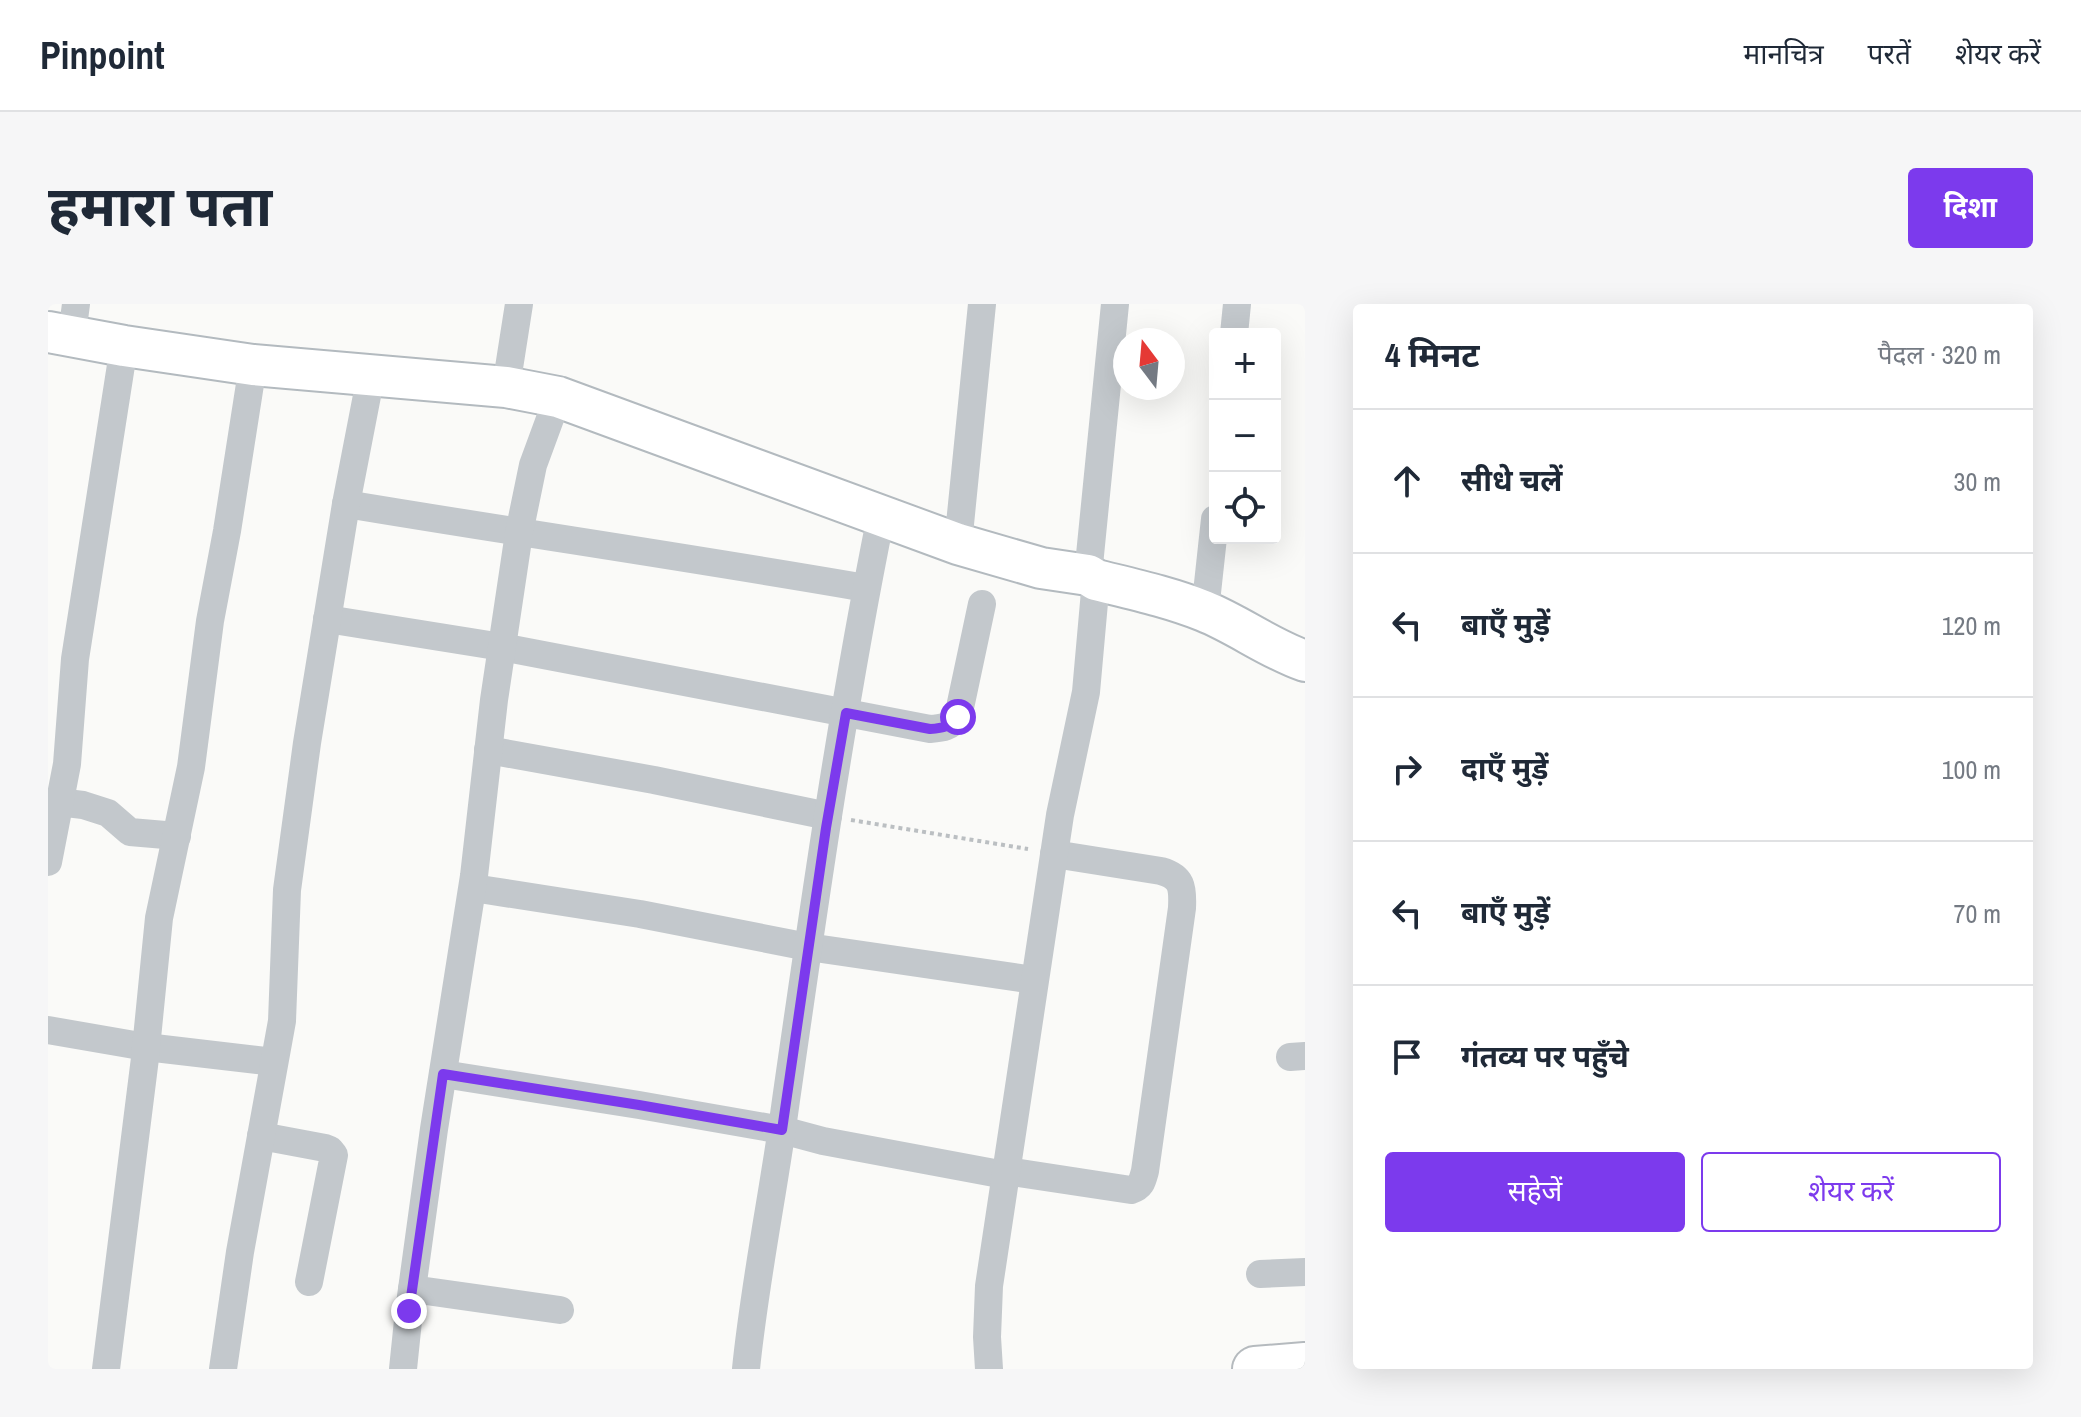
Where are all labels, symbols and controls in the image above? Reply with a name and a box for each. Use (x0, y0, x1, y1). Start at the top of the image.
text: Pinpoint (40, 30, 165, 81)
text: मानचित्र (1744, 35, 1824, 73)
text: परतें (1868, 35, 1911, 73)
text: शेयर करें (1955, 35, 2041, 73)
text: हमारा पता (48, 168, 272, 243)
button: दिशा (1908, 168, 2033, 248)
north arrow (1113, 328, 1185, 400)
map controls (1209, 328, 1281, 544)
button: + (1209, 328, 1281, 400)
text: 4 मिनट (1385, 332, 1480, 378)
text: पैदल · 320 m (1878, 337, 2001, 372)
button: − (1209, 400, 1281, 472)
icon: ahead (1385, 459, 1429, 503)
text: सीधे चलें (1461, 460, 1562, 500)
text: 30 m (1954, 464, 2001, 499)
button: locate (1209, 472, 1281, 544)
icon: left (1385, 603, 1429, 647)
text: बाएँ मुड़ें (1461, 604, 1550, 644)
text: 120 m (1942, 608, 2001, 643)
route start (940, 699, 976, 735)
icon: right (1385, 747, 1429, 791)
text: दाएँ मुड़ें (1461, 748, 1548, 788)
text: 100 m (1942, 752, 2001, 787)
icon: left (1385, 891, 1429, 935)
text: बाएँ मुड़ें (1461, 892, 1550, 932)
text: 70 m (1954, 896, 2001, 931)
icon: arrive (1385, 1035, 1429, 1079)
text: गंतव्य पर पहुँचे (1461, 1036, 1629, 1076)
button: सहेजें (1385, 1152, 1685, 1232)
button: शेयर करें (1701, 1152, 2001, 1232)
route end (391, 1293, 427, 1329)

